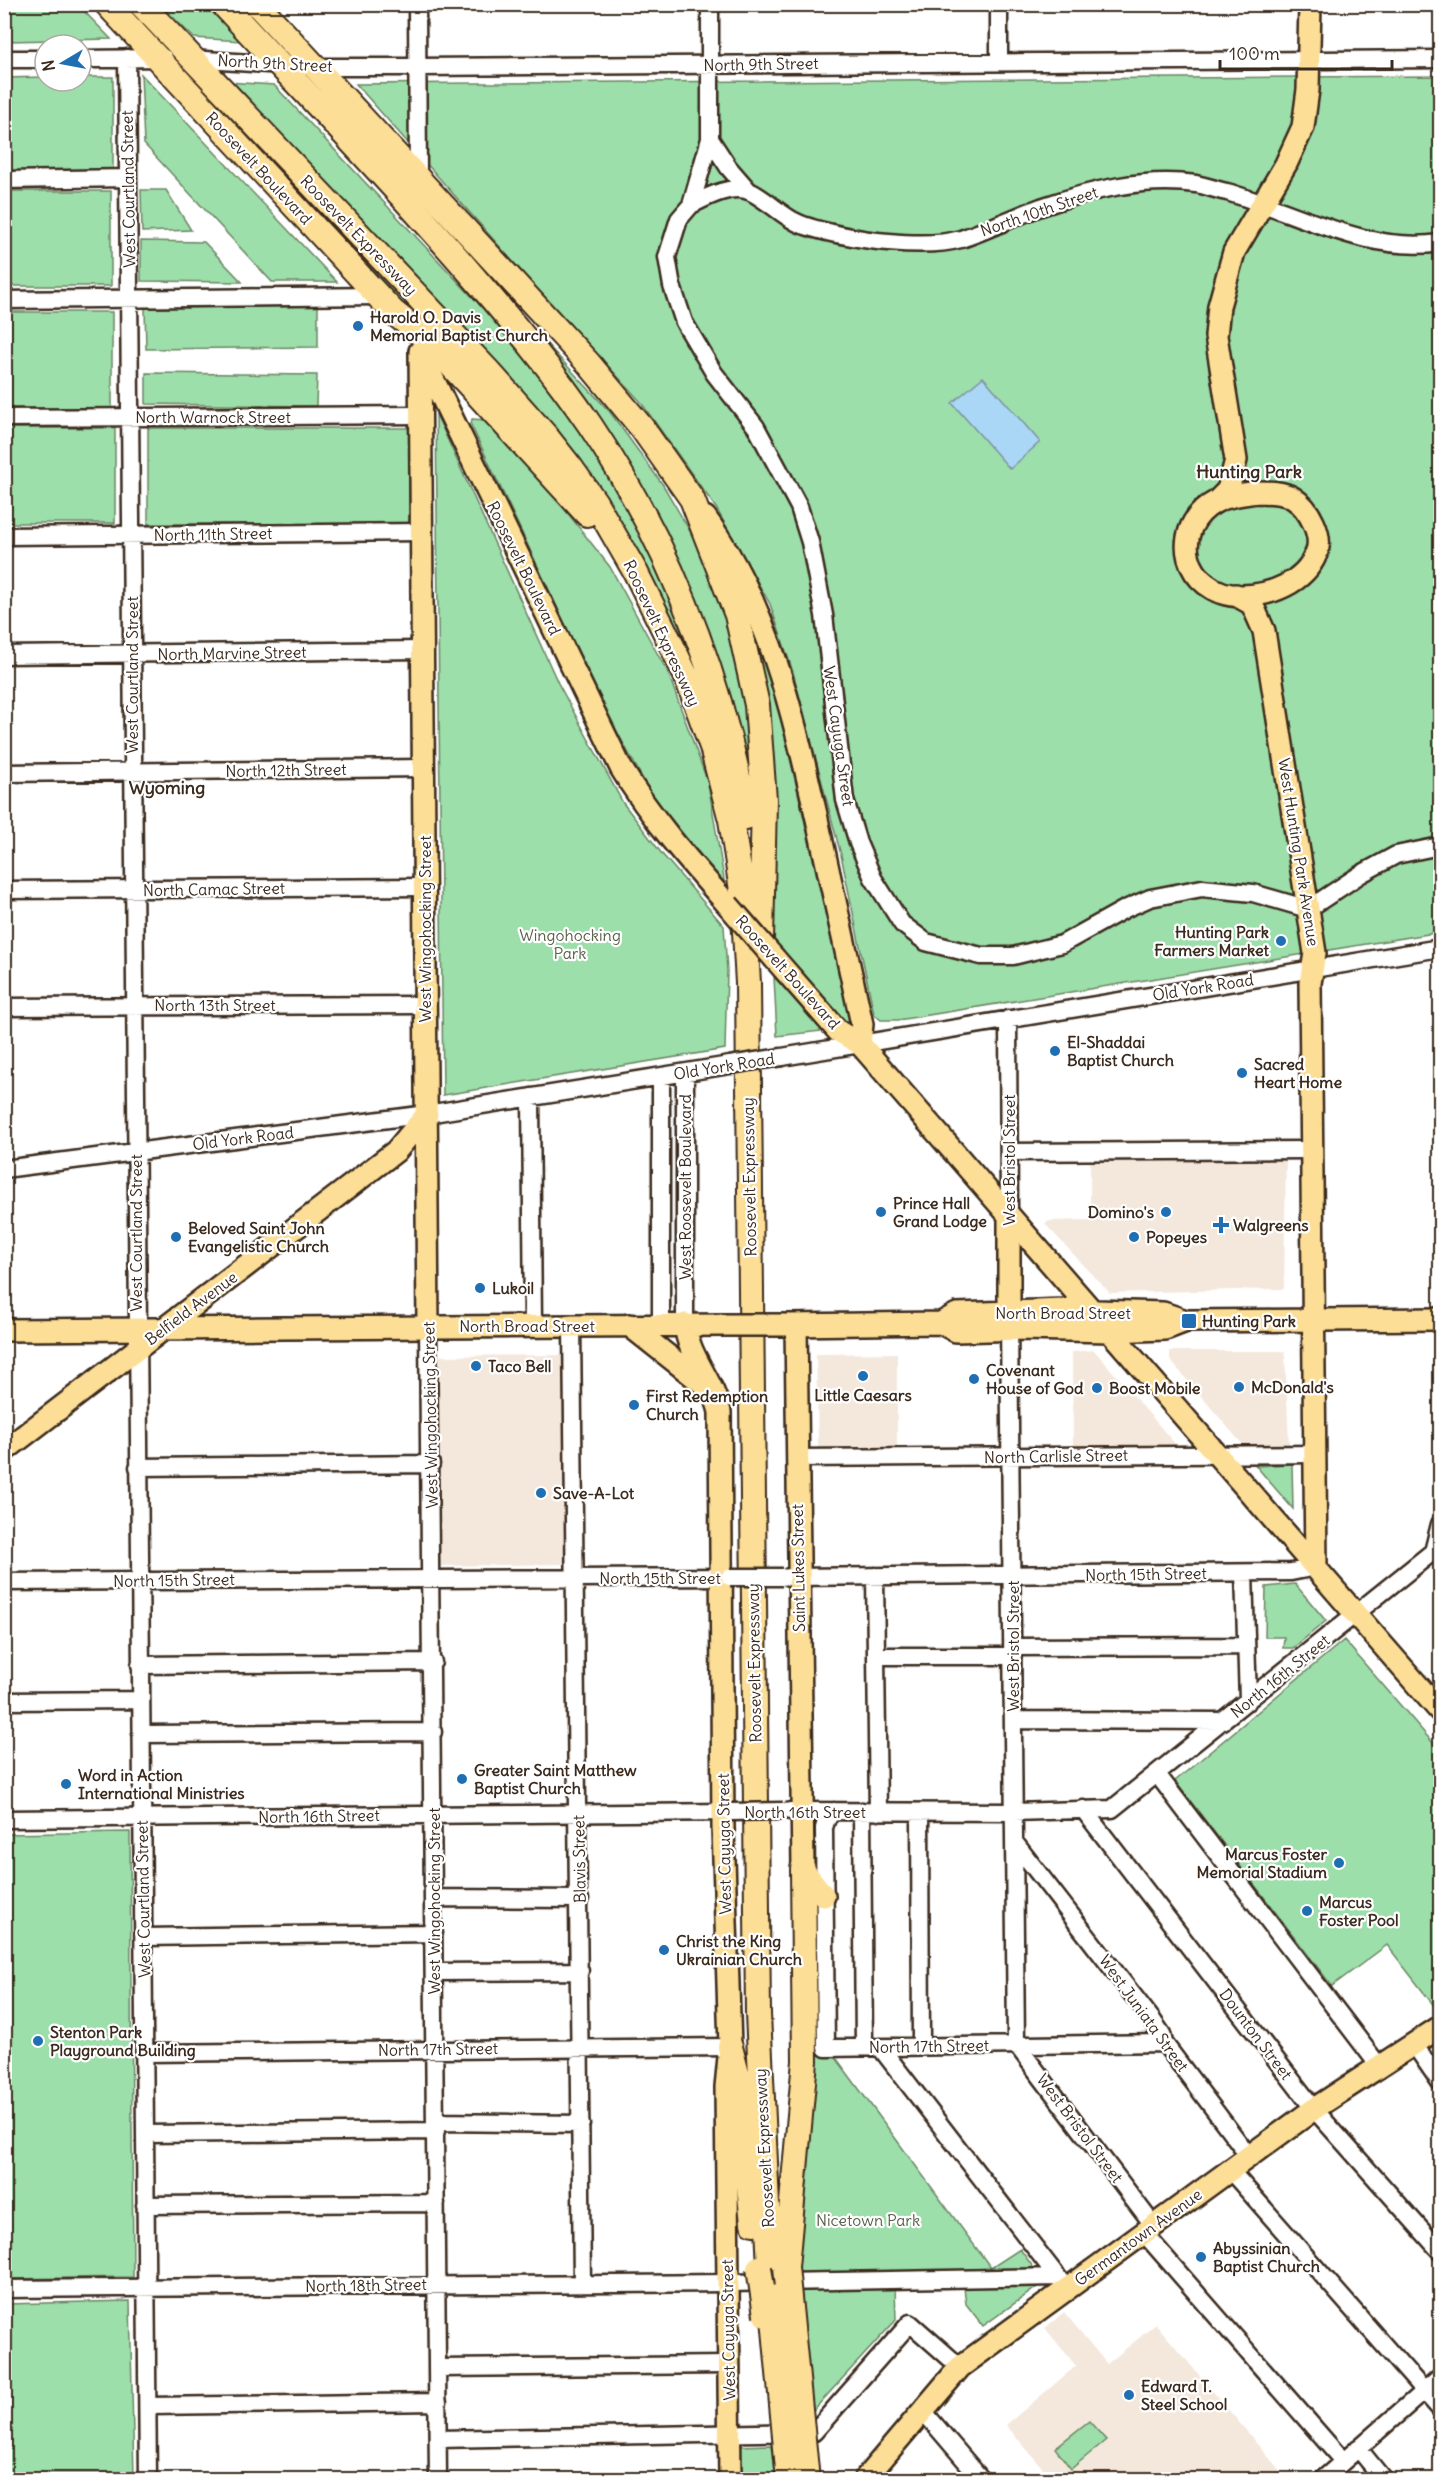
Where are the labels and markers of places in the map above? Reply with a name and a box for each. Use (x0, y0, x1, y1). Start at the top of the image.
place label: Harold O. Davis Memorial Baptist Church (370, 307, 548, 346)
marker: Harold O. Davis Memorial Baptist Church (351, 319, 365, 333)
place label: Hunting Park Farmers Market (1154, 922, 1270, 960)
marker: Hunting Park Farmers Market (1274, 934, 1288, 948)
place label: El-Shaddai Baptist Church (1067, 1032, 1174, 1071)
marker: El-Shaddai Baptist Church (1048, 1044, 1062, 1058)
place label: Sacred Heart Home (1254, 1054, 1342, 1092)
marker: Sacred Heart Home (1235, 1066, 1249, 1080)
place label: Prince Hall Grand Lodge (893, 1193, 987, 1232)
place label: Domino's (1088, 1202, 1154, 1222)
marker: Prince Hall Grand Lodge (874, 1205, 888, 1219)
marker: Domino's (1159, 1205, 1173, 1219)
place label: Walgreens (1233, 1215, 1309, 1236)
place label: Beloved Saint John Evangelistic Church (188, 1218, 329, 1257)
marker: Walgreens (1214, 1218, 1228, 1232)
place label: Popeyes (1146, 1227, 1207, 1248)
marker: Beloved Saint John Evangelistic Church (169, 1230, 183, 1244)
marker: Popeyes (1127, 1230, 1141, 1244)
place label: Lukoil (492, 1278, 534, 1298)
marker: Lukoil (473, 1281, 487, 1295)
place label: Hunting Park (1202, 1311, 1296, 1332)
marker: Hunting Park (1180, 1312, 1198, 1330)
place label: Taco Bell (488, 1356, 551, 1376)
marker: Taco Bell (469, 1359, 483, 1373)
place label: Covenant House of God (986, 1360, 1084, 1398)
marker: Little Caesars (856, 1369, 870, 1383)
marker: Covenant House of God (967, 1372, 981, 1386)
place label: McDonald's (1251, 1377, 1334, 1397)
place label: Boost Mobile (1109, 1378, 1201, 1398)
marker: McDonald's (1232, 1380, 1246, 1394)
marker: Boost Mobile (1090, 1381, 1104, 1395)
place label: Little Caesars (814, 1385, 912, 1405)
place label: First Redemption Church (646, 1386, 768, 1424)
marker: First Redemption Church (627, 1398, 641, 1412)
place label: Save-A-Lot (553, 1483, 635, 1503)
marker: Save-A-Lot (534, 1486, 548, 1500)
place label: Greater Saint Matthew Baptist Church (474, 1760, 637, 1799)
place label: Word in Action International Ministries (78, 1765, 245, 1803)
marker: Greater Saint Matthew Baptist Church (455, 1772, 469, 1786)
marker: Word in Action International Ministries (59, 1777, 73, 1791)
place label: Marcus Foster Memorial Stadium (1196, 1844, 1327, 1882)
marker: Marcus Foster Memorial Stadium (1332, 1856, 1346, 1870)
place label: Marcus Foster Pool (1319, 1892, 1399, 1930)
marker: Marcus Foster Pool (1300, 1904, 1314, 1918)
place label: Christ the King Ukrainian Church (676, 1931, 802, 1969)
marker: Christ the King Ukrainian Church (657, 1943, 671, 1957)
place label: Stenton Park Playground Building (50, 2022, 196, 2061)
marker: Stenton Park Playground Building (31, 2034, 45, 2048)
place label: Abyssinian Baptist Church (1213, 2238, 1320, 2277)
marker: Abyssinian Baptist Church (1194, 2250, 1208, 2264)
place label: Edward T. Steel School (1141, 2376, 1227, 2414)
marker: Edward T. Steel School (1122, 2388, 1136, 2402)

